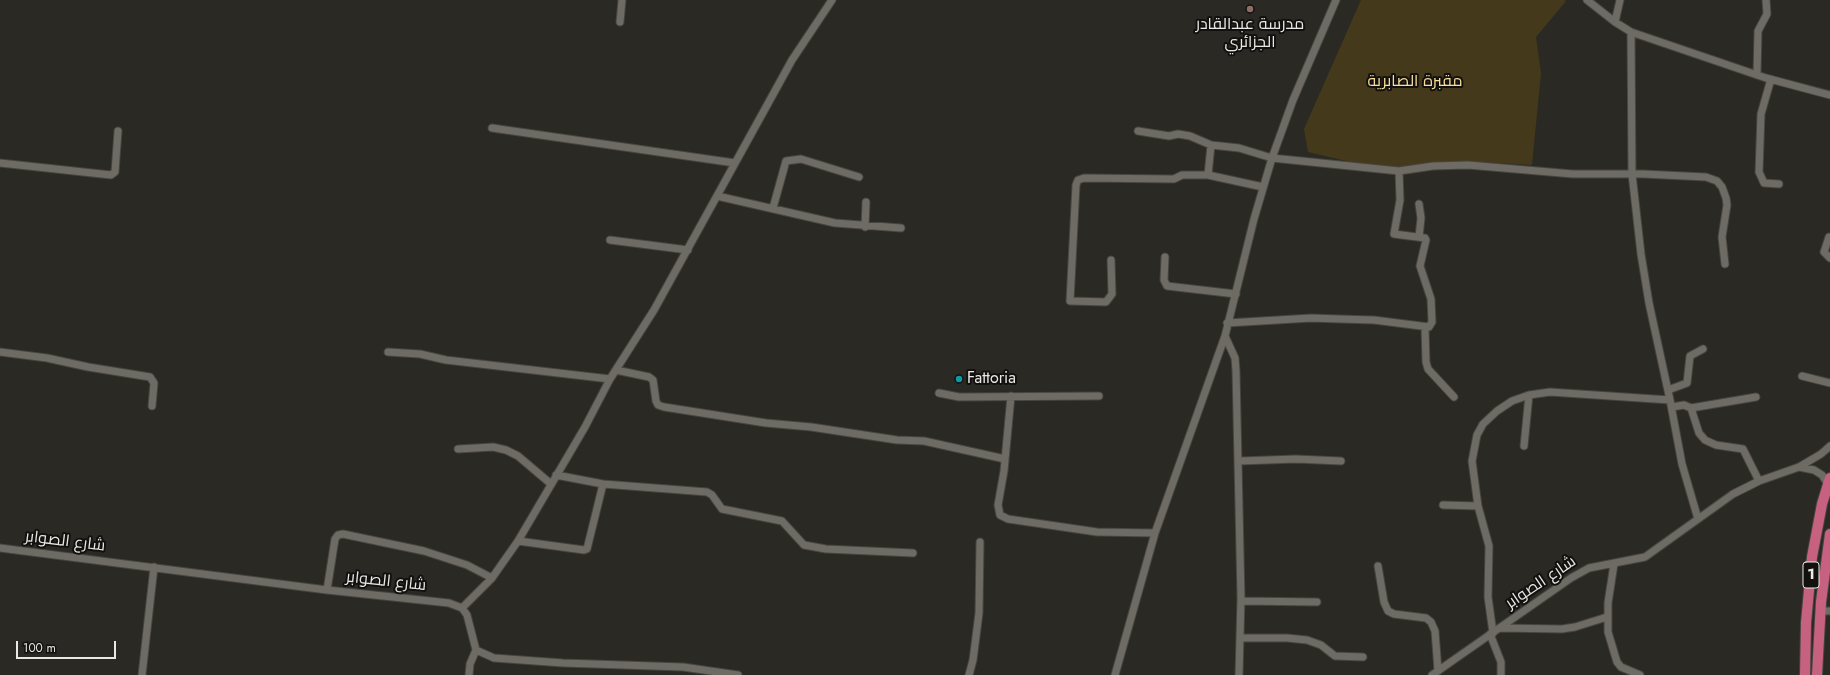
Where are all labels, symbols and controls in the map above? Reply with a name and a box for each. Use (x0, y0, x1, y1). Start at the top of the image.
marker: مدرسة عبدالقادر الجزائري (1245, 4, 1255, 14)
place label: مدرسة عبدالقادر الجزائري (1196, 15, 1304, 53)
park label: مقبرة الصابرية (1367, 72, 1463, 92)
place label: Fattoria (967, 369, 1016, 389)
marker: Fattoria (954, 374, 964, 384)
street label: شارع الصوابر (24, 528, 106, 556)
street label: شارع الصوابر (1502, 552, 1580, 614)
road number: 1 (1803, 562, 1819, 588)
street label: شارع الصوابر (345, 568, 427, 596)
scale bar (18, 633, 118, 659)
text: 100 m (23, 639, 56, 657)

